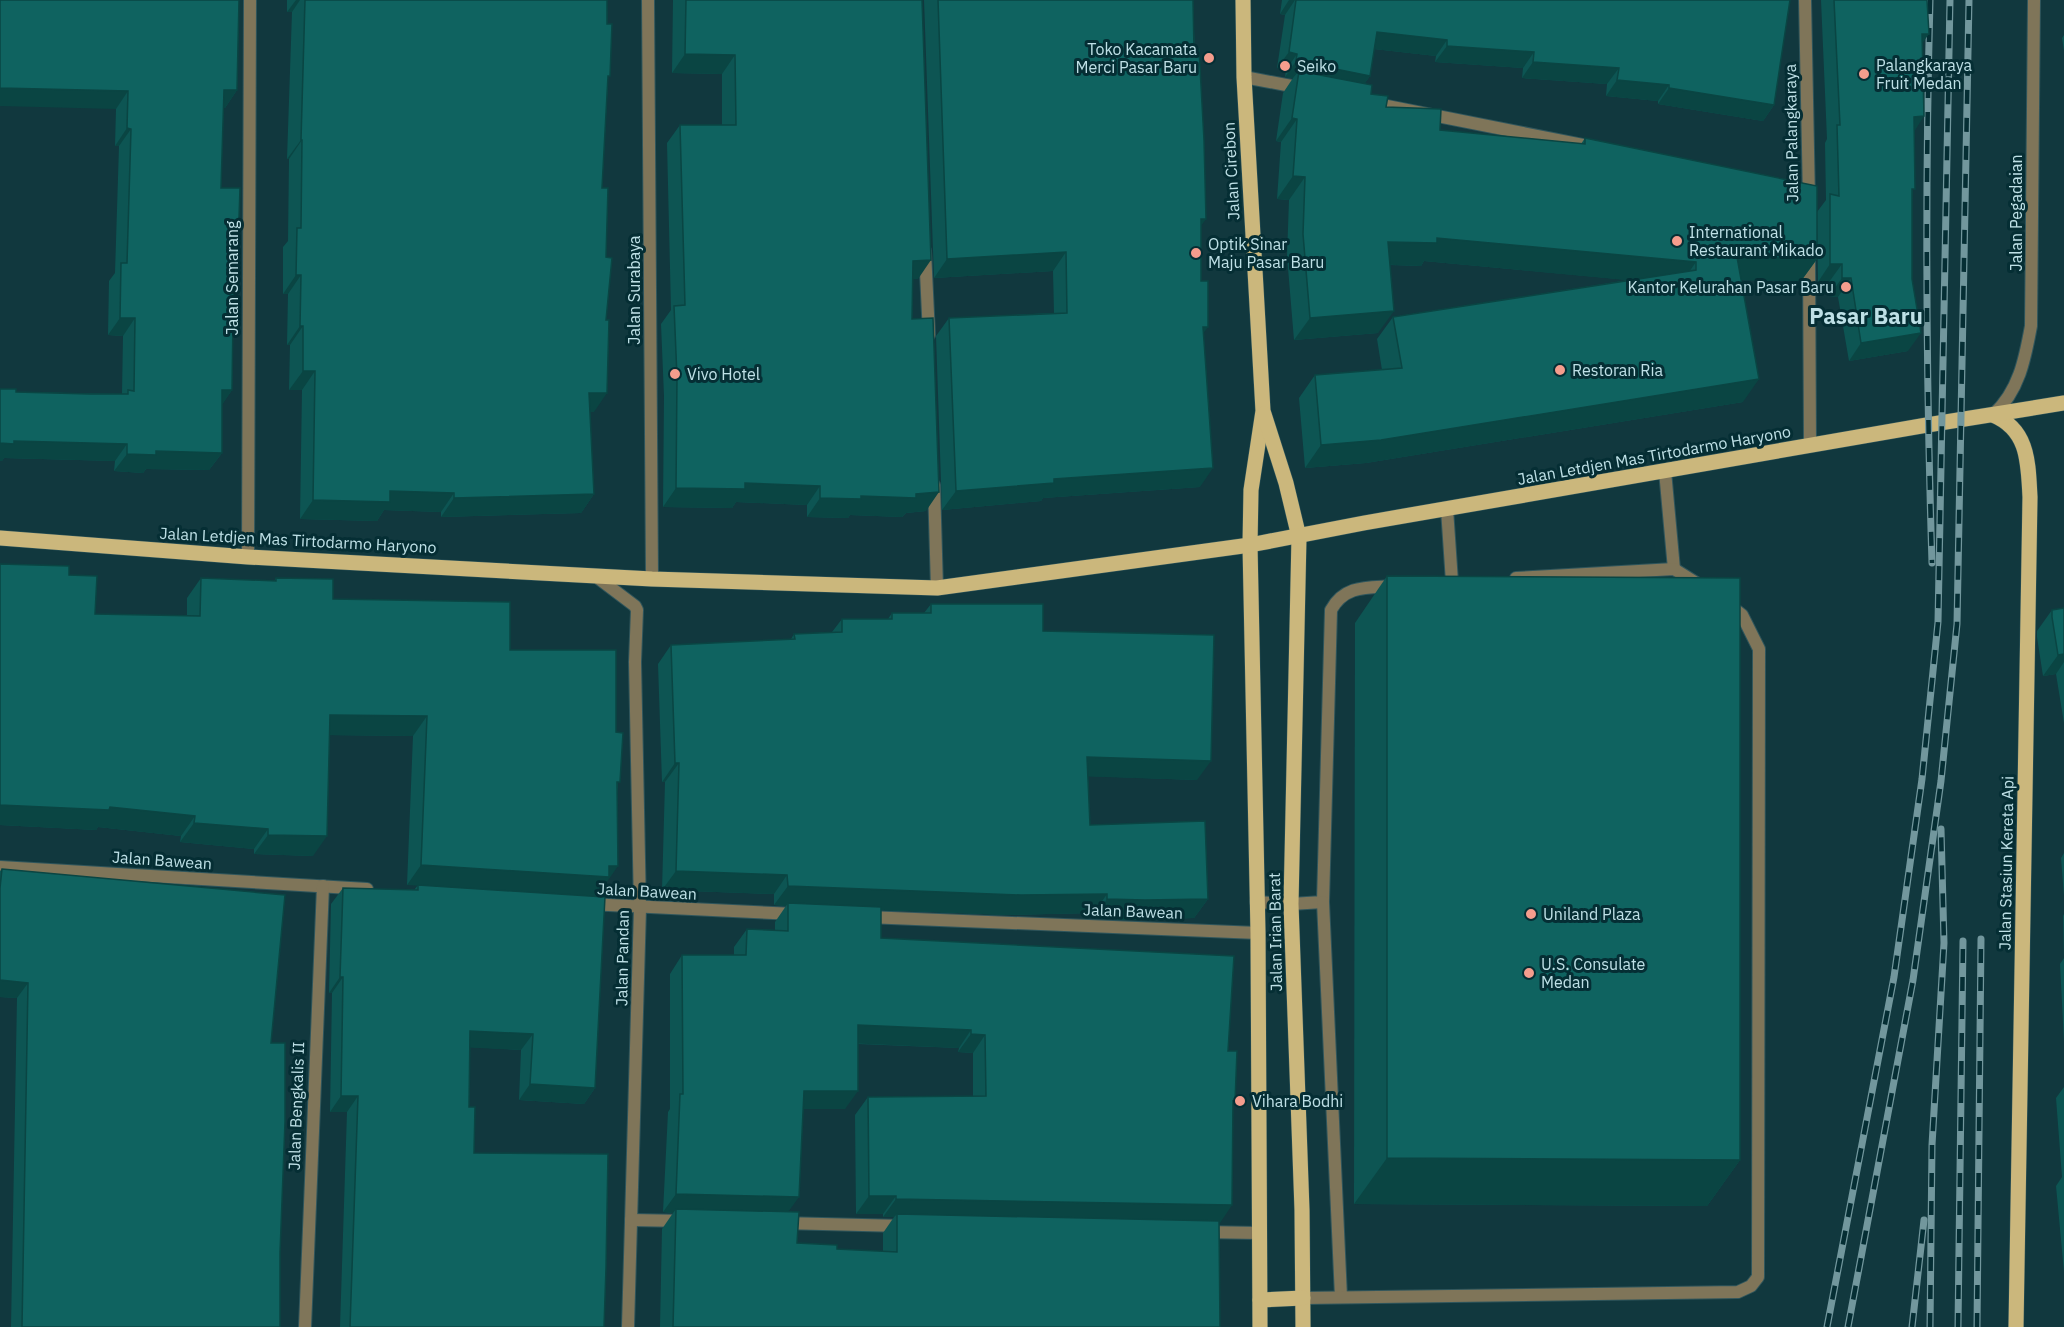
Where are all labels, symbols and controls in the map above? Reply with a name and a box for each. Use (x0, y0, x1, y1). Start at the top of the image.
place label: Toko Kacamata Merci Pasar Baru (1076, 39, 1197, 77)
marker: Toko Kacamata Merci Pasar Baru (1202, 51, 1216, 65)
place label: Palangkaraya Fruit Medan (1876, 55, 1972, 93)
place label: Seiko (1297, 56, 1336, 76)
marker: Seiko (1278, 59, 1292, 73)
street label: Jalan Palangkaraya (1780, 63, 1802, 202)
marker: Palangkaraya Fruit Medan (1857, 67, 1871, 81)
street label: Jalan Cirebon (1218, 121, 1244, 221)
street label: Jalan Pegadaian (2006, 154, 2026, 272)
street label: Jalan Semarang (222, 220, 242, 335)
place label: International Restaurant Mikado (1689, 222, 1824, 260)
place label: Optik Sinar Maju Pasar Baru (1208, 234, 1324, 272)
marker: International Restaurant Mikado (1670, 234, 1684, 248)
street label: Jalan Surabaya (624, 235, 644, 345)
marker: Optik Sinar Maju Pasar Baru (1189, 246, 1203, 260)
place label: Kantor Kelurahan Pasar Baru (1627, 277, 1834, 297)
marker: Kantor Kelurahan Pasar Baru (1839, 280, 1853, 294)
district label: Pasar Baru (1809, 301, 1923, 330)
place label: Restoran Ria (1572, 360, 1663, 380)
marker: Restoran Ria (1553, 363, 1567, 377)
place label: Vivo Hotel (687, 364, 760, 384)
marker: Vivo Hotel (668, 367, 682, 381)
street label: Jalan Letdjen Mas Tirtodarmo Haryono (1516, 421, 1792, 489)
street label: Jalan Letdjen Mas Tirtodarmo Haryono (159, 523, 437, 557)
street label: Jalan Stasiun Kereta Api (1994, 776, 2018, 950)
street label: Jalan Bawean (111, 847, 213, 873)
street label: Jalan Irian Barat (1264, 872, 1286, 992)
street label: Jalan Bawean (597, 878, 697, 904)
street label: Jalan Bawean (1083, 899, 1183, 923)
place label: Uniland Plaza (1543, 904, 1641, 924)
marker: Uniland Plaza (1524, 907, 1538, 921)
street label: Jalan Pandan (611, 910, 633, 1006)
place label: U.S. Consulate Medan (1541, 954, 1646, 992)
marker: U.S. Consulate Medan (1522, 966, 1536, 980)
street label: Jalan Bengkalis II (284, 1041, 308, 1171)
place label: Vihara Bodhi (1252, 1091, 1343, 1111)
marker: Vihara Bodhi (1233, 1094, 1247, 1108)

